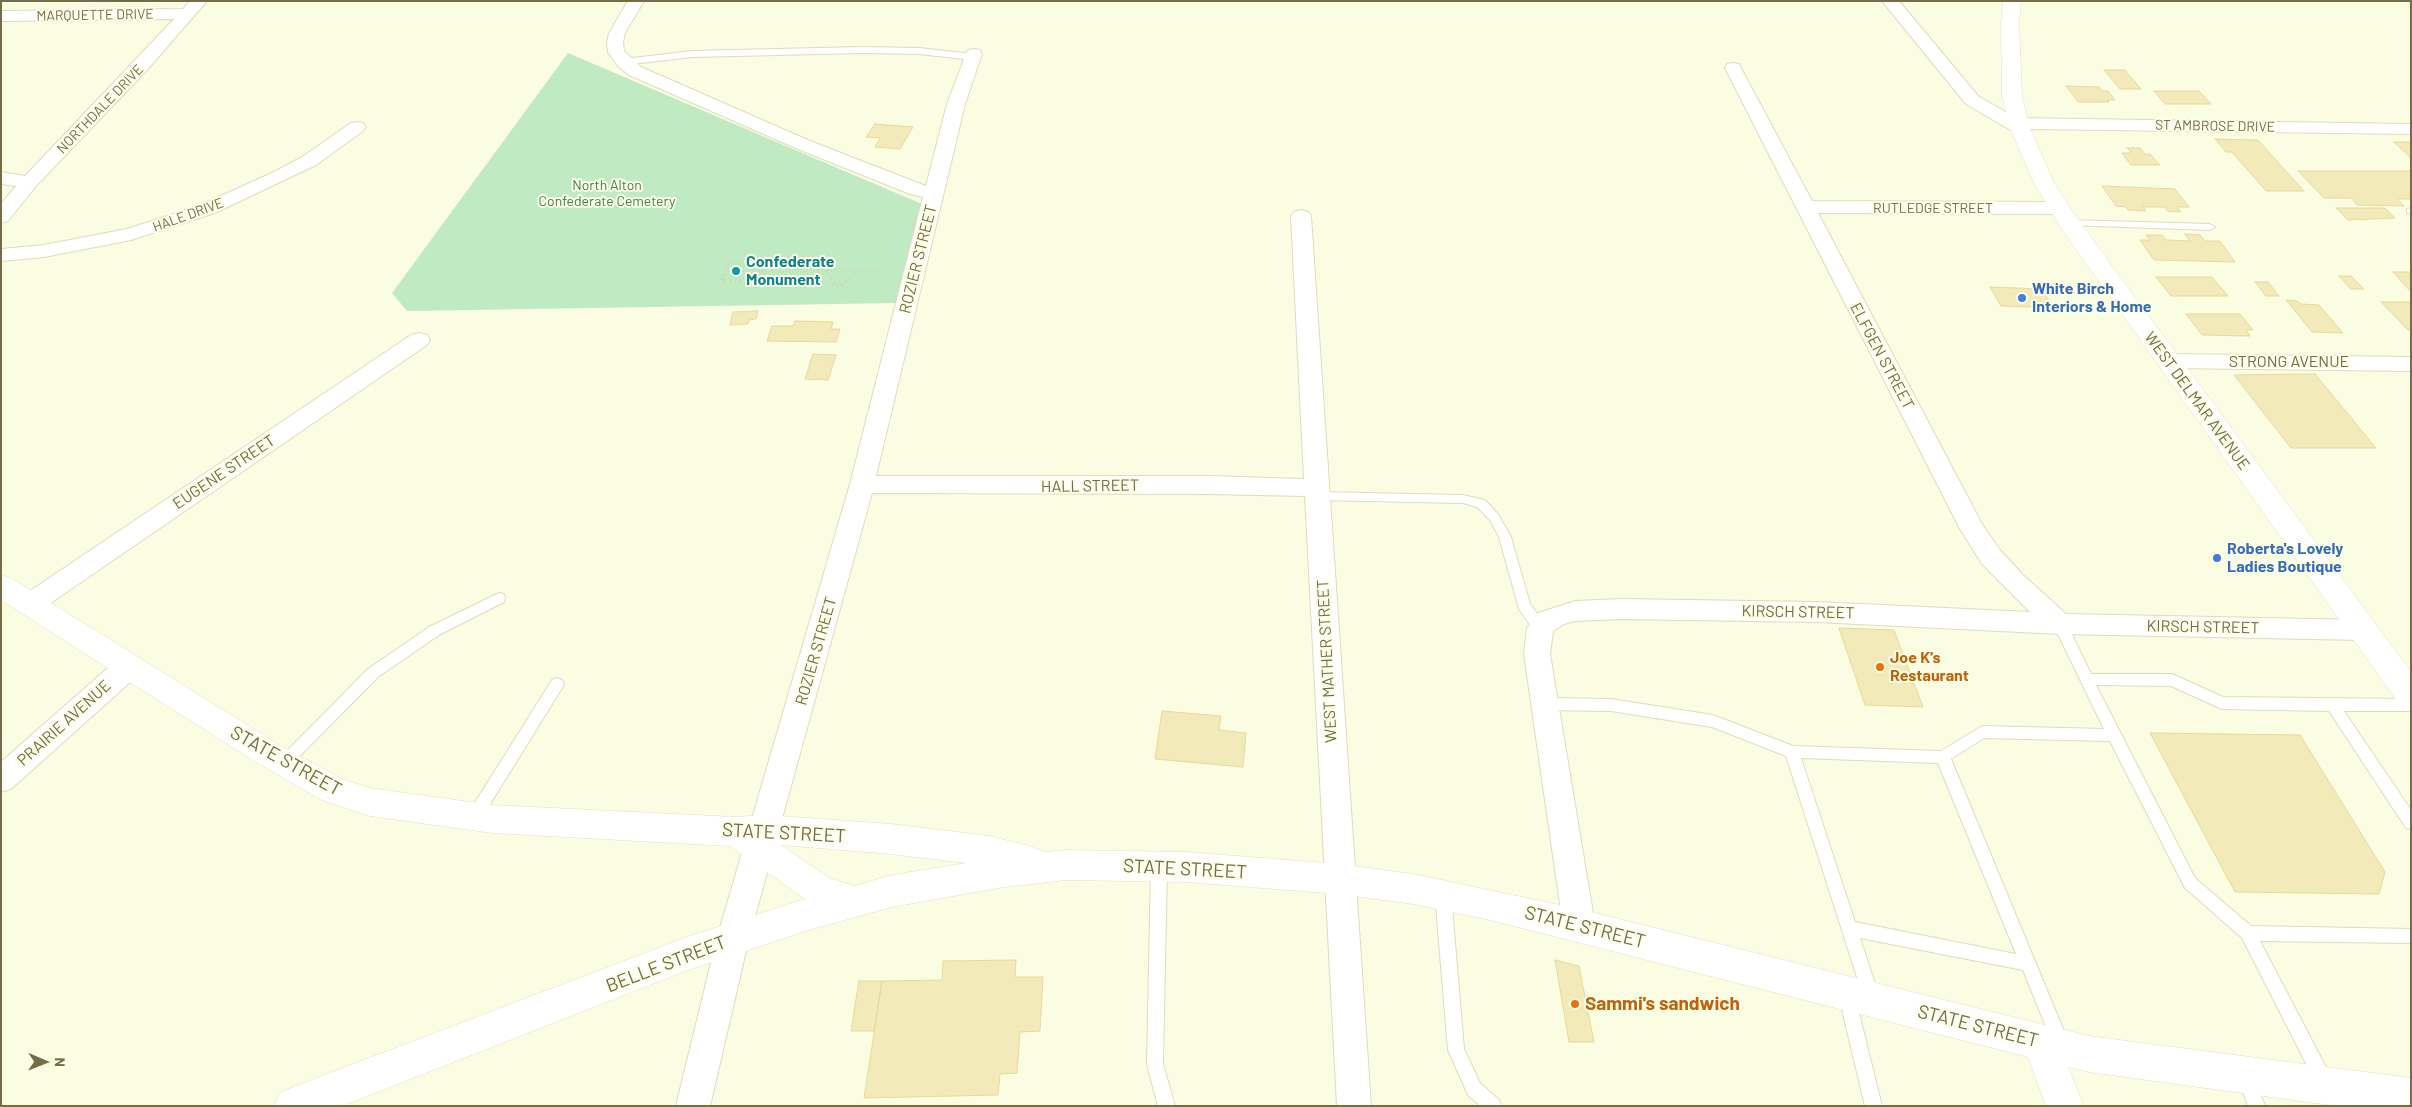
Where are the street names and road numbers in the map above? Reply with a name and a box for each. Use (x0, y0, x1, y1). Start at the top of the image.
street label: MARQUETTE DRIVE (36, 6, 154, 24)
street label: NORTHDALE DRIVE (53, 61, 147, 157)
street label: ST AMBROSE DRIVE (2155, 117, 2275, 135)
street label: HALE DRIVE (150, 194, 226, 236)
street label: RUTLEDGE STREET (1873, 200, 1993, 216)
street label: ROZIER STREET (895, 202, 941, 316)
street label: ELFGEN STREET (1846, 300, 1918, 412)
street label: WEST DELMAR AVENUE (2140, 328, 2254, 474)
street label: STRONG AVENUE (2229, 352, 2349, 372)
street label: EUGENE STREET (169, 431, 279, 513)
street label: HALL STREET (1041, 476, 1139, 496)
street label: WEST MATHER STREET (1313, 579, 1341, 743)
street label: ROZIER STREET (791, 595, 841, 707)
street label: KIRSCH STREET (1741, 601, 1855, 623)
street label: KIRSCH STREET (2146, 616, 2260, 638)
street label: PRAIRIE AVENUE (13, 676, 115, 770)
street label: STATE STREET (226, 721, 346, 801)
street label: STATE STREET (722, 818, 846, 848)
street label: STATE STREET (1123, 854, 1247, 884)
street label: STATE STREET (1522, 901, 1648, 953)
street label: BELLE STREET (603, 931, 729, 997)
street label: STATE STREET (1915, 1000, 2041, 1052)

